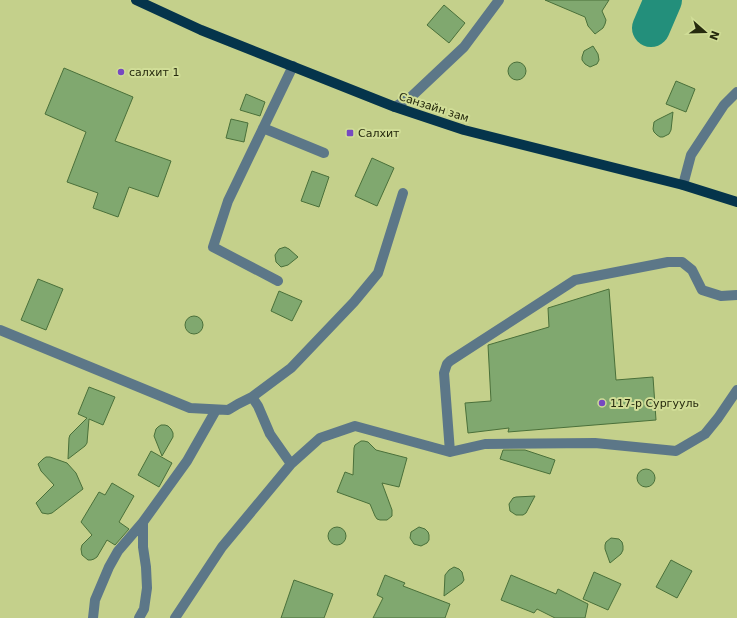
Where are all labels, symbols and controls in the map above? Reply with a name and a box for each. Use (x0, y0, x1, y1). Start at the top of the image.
north arrow (685, 12, 725, 52)
text: N (706, 29, 722, 42)
place label: салхит 1 (129, 66, 179, 79)
marker: салхит 1 (116, 67, 126, 77)
street label: Санзайн зам (397, 90, 471, 125)
place label: Салхит (358, 127, 400, 140)
marker: Салхит (345, 128, 355, 138)
place label: 117-р Сургууль (610, 397, 699, 410)
marker: 117-р Сургууль (597, 398, 607, 408)

